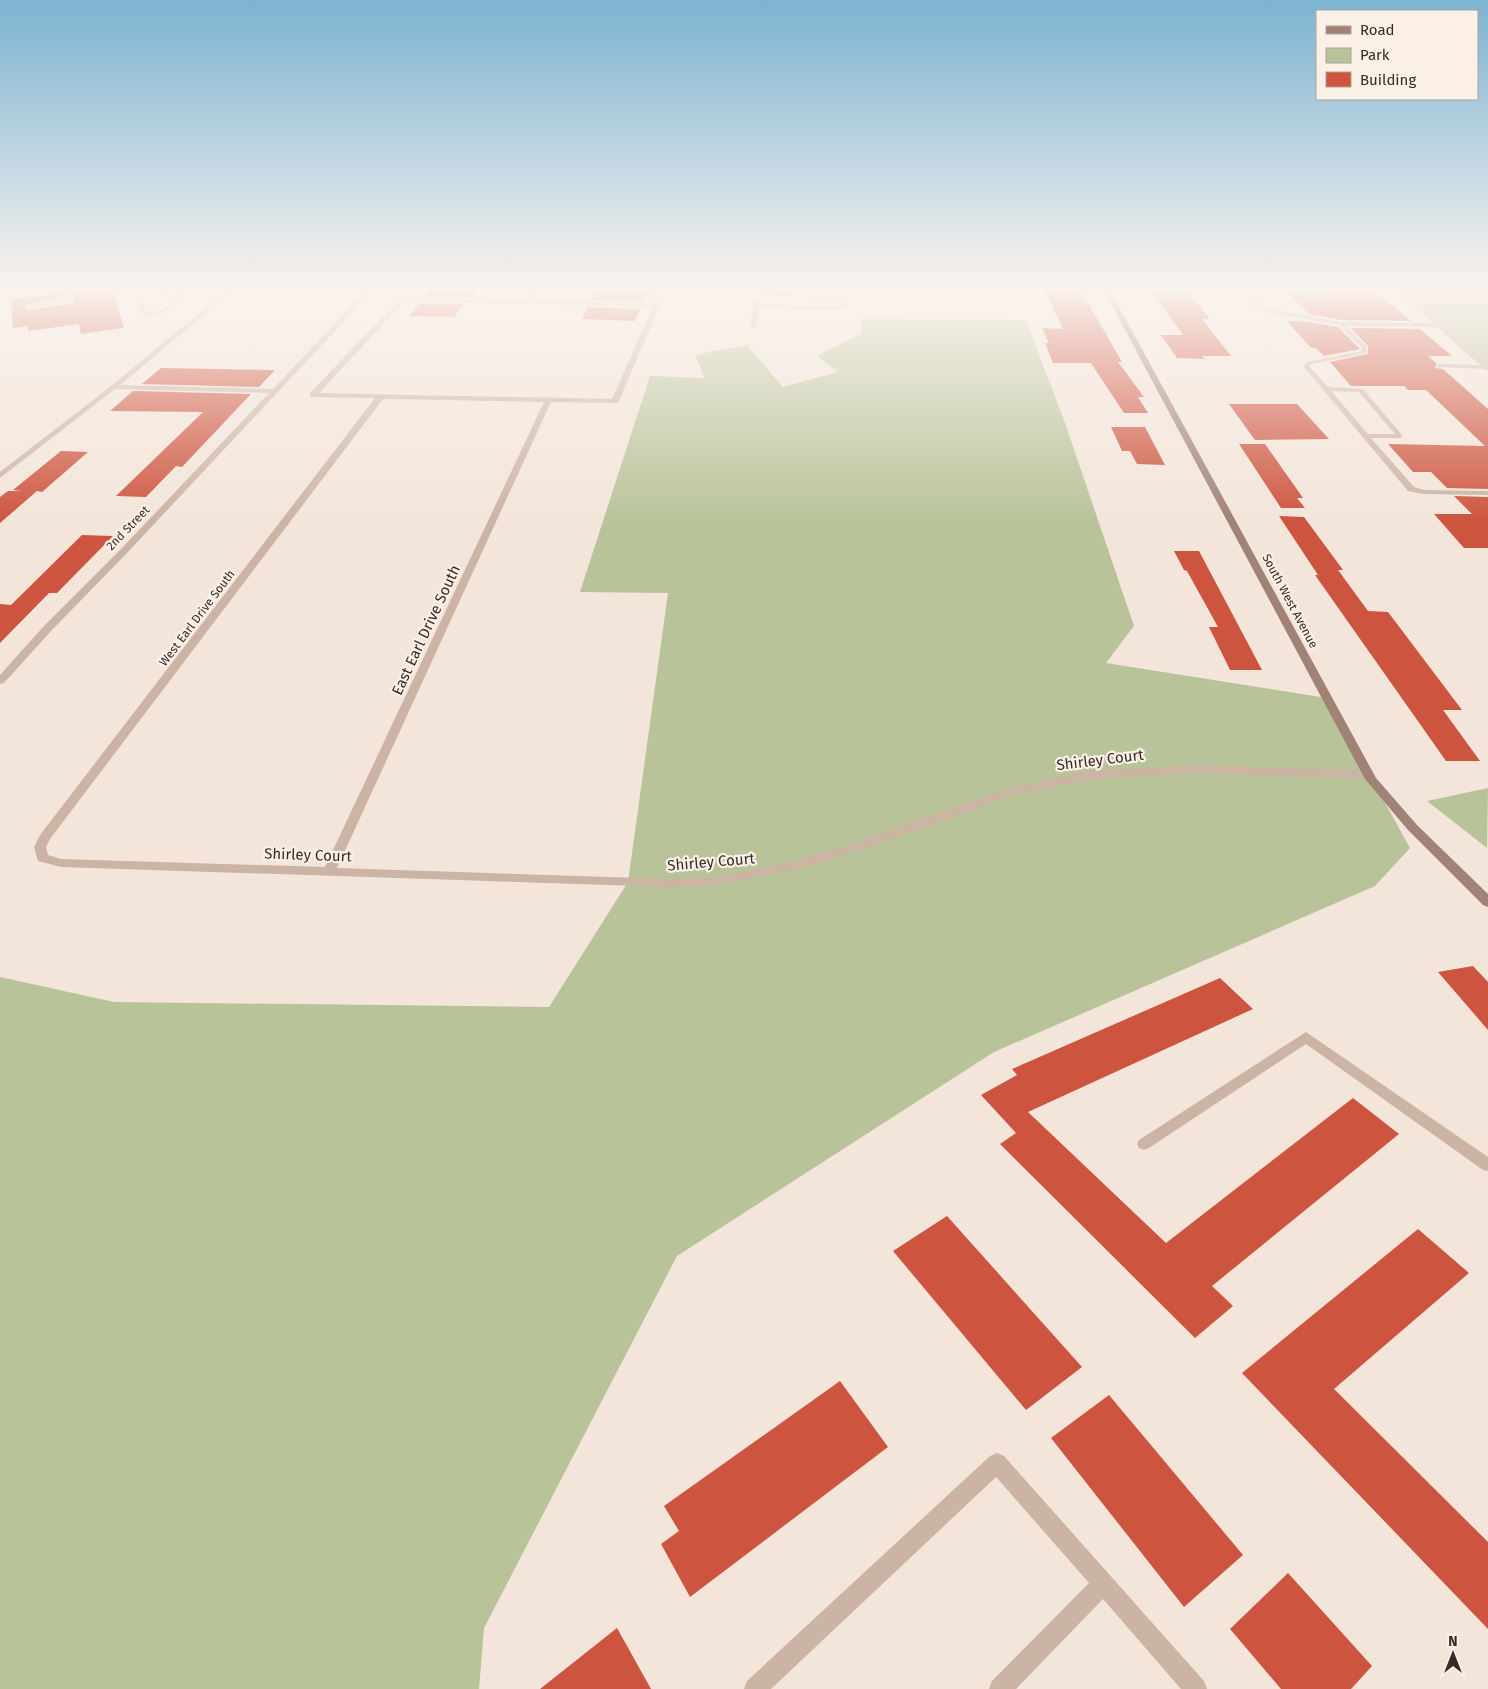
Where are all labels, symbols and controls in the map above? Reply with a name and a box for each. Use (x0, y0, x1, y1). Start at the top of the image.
legend (1316, 10, 1478, 100)
text: Road (1360, 21, 1395, 39)
text: Park (1360, 46, 1390, 64)
text: Building (1360, 71, 1416, 89)
street label: 2nd Street (104, 503, 153, 553)
street label: South West Avenue (1259, 552, 1321, 650)
street label: East Earl Drive South (388, 562, 464, 698)
street label: West Earl Drive South (156, 567, 238, 669)
street label: Shirley Court (1055, 746, 1145, 774)
street label: Shirley Court (264, 844, 353, 866)
street label: Shirley Court (667, 849, 756, 875)
north arrow (1428, 1629, 1478, 1679)
text: N (1448, 1633, 1458, 1650)

